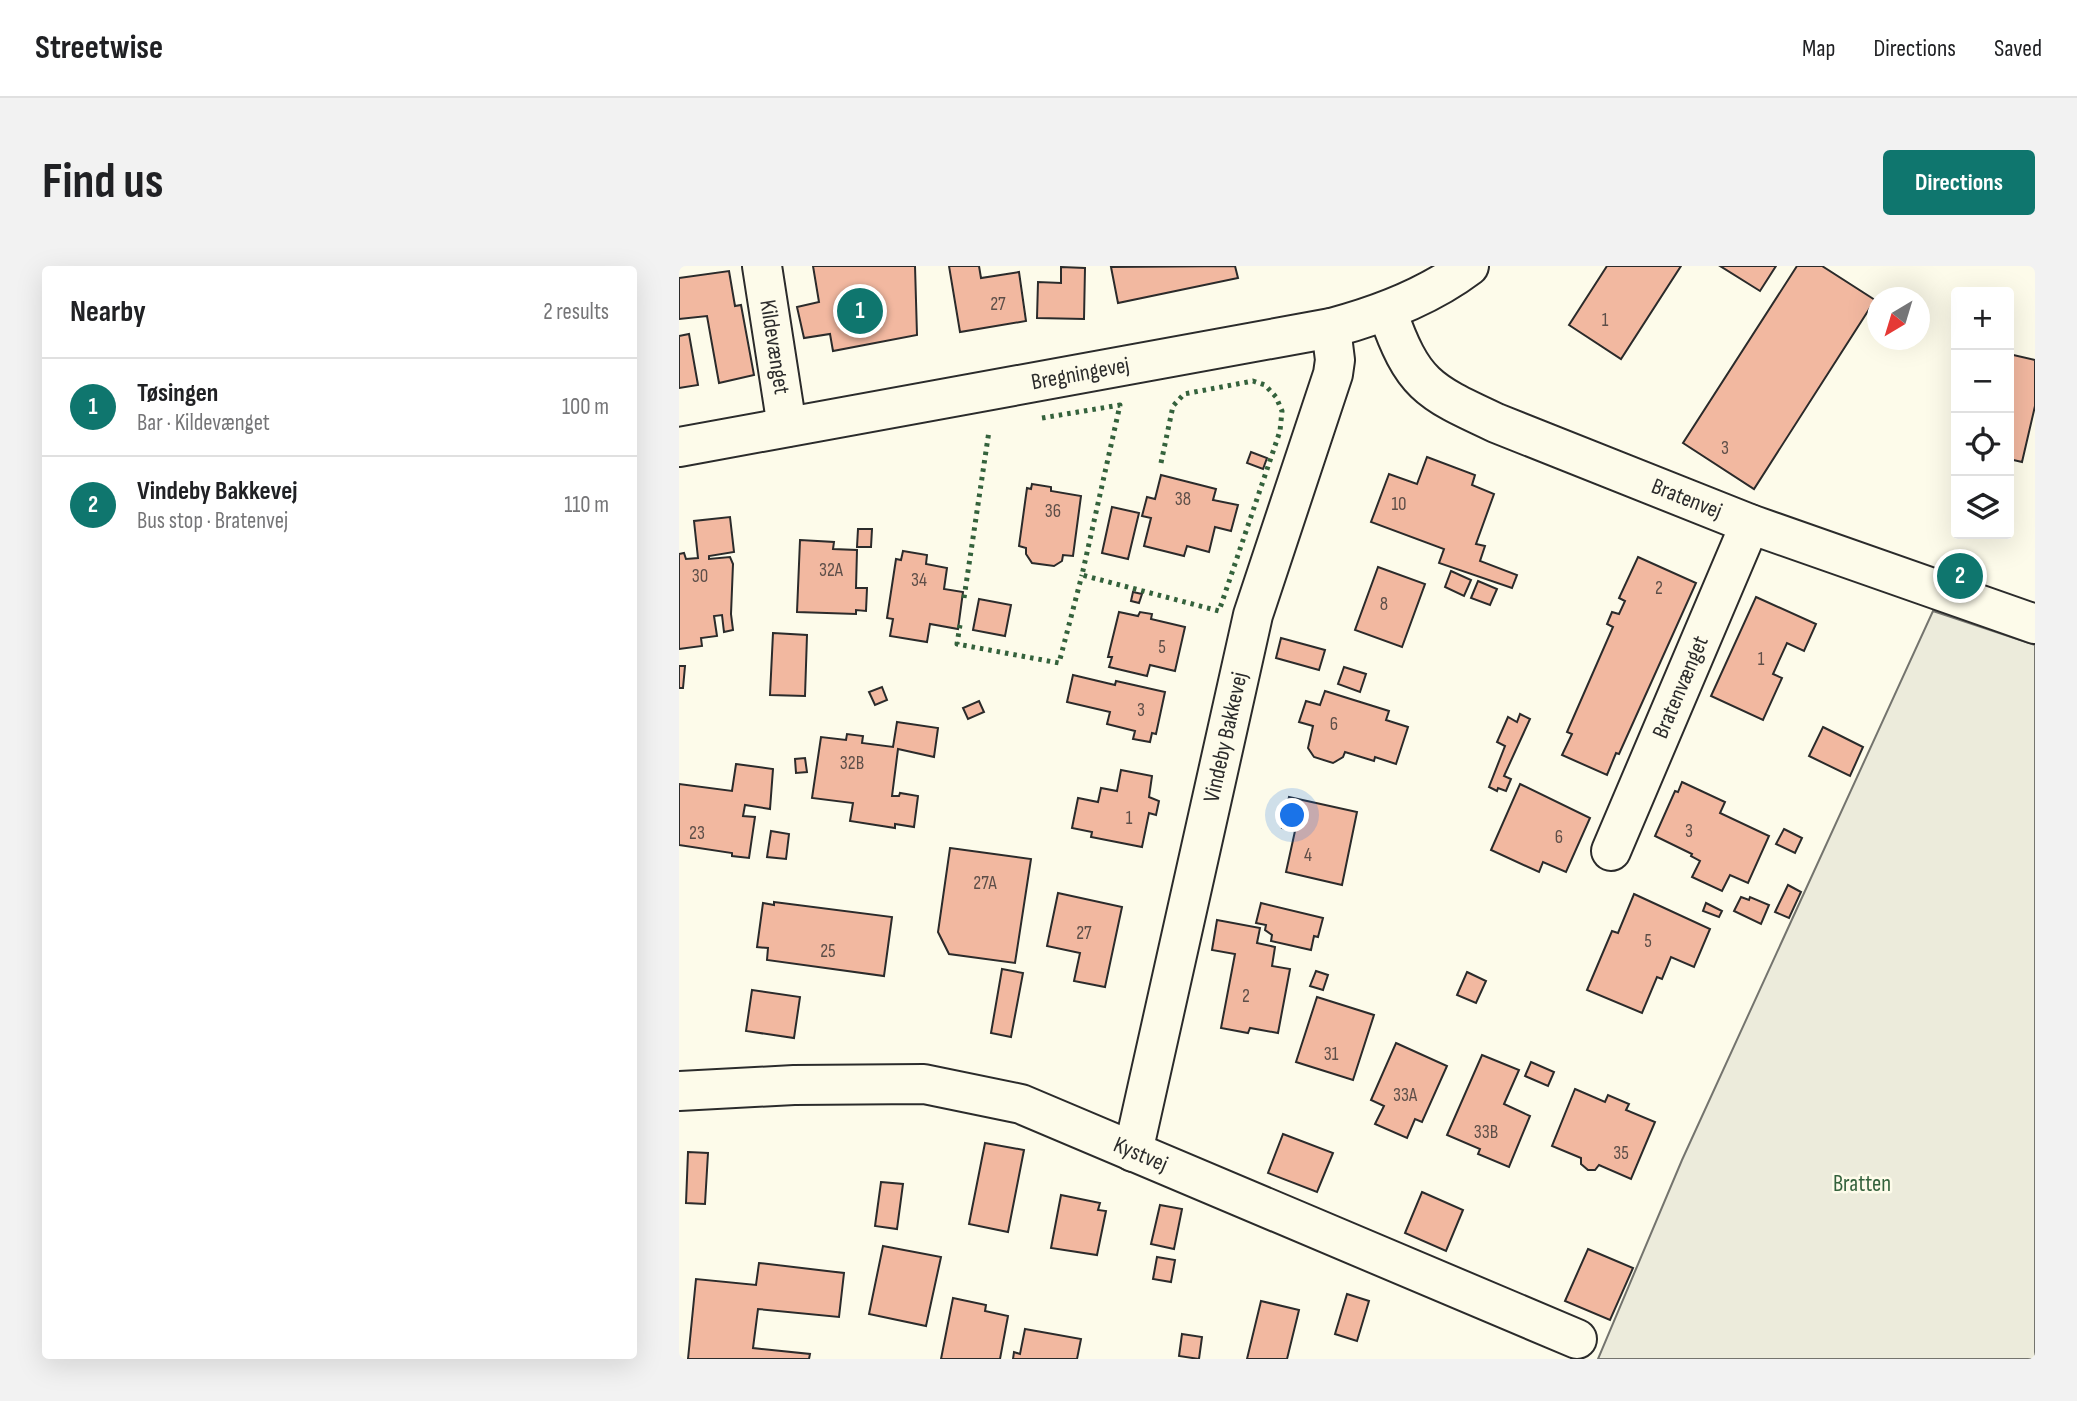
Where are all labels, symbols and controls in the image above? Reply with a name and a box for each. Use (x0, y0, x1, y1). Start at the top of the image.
text: Streetwise (35, 28, 163, 68)
text: Map (1802, 34, 1835, 63)
text: Directions (1873, 34, 1956, 63)
text: Saved (1994, 34, 2042, 63)
button: Directions (1883, 150, 2035, 215)
text: Find us (42, 153, 164, 212)
pin: 1 (837, 285, 883, 337)
north arrow (1867, 287, 1930, 350)
map controls (1951, 287, 2014, 539)
button: + (1951, 287, 2014, 350)
house number: 27 (990, 293, 1006, 316)
text: Nearby (70, 294, 146, 330)
text: 2 results (543, 298, 609, 326)
street label: Kildevænget (753, 298, 796, 396)
house number: 1 (1602, 309, 1609, 332)
button: − (1951, 350, 2014, 413)
street label: Bregningevej (1029, 351, 1132, 396)
text: Tøsingen (137, 378, 218, 409)
text: 1 (88, 393, 98, 421)
text: 100 m (562, 393, 609, 421)
text: Bar · Kildevænget (137, 409, 270, 437)
button: locate (1951, 413, 2014, 476)
house number: 3 (1721, 437, 1729, 460)
street label: Bratenvej (1648, 472, 1726, 525)
text: Vindeby Bakkevej (137, 476, 297, 507)
button: layers (1951, 476, 2014, 539)
house number: 38 (1175, 488, 1191, 511)
text: 2 (88, 491, 98, 519)
text: 110 m (564, 491, 609, 519)
house number: 10 (1391, 493, 1407, 516)
house number: 36 (1045, 500, 1061, 523)
text: Bus stop · Bratenvej (137, 507, 288, 535)
pin: 2 (1937, 550, 1983, 602)
house number: 32A (819, 559, 844, 582)
house number: 30 (692, 565, 708, 588)
house number: 34 (911, 569, 927, 592)
house number: 2 (1655, 577, 1663, 600)
house number: 8 (1380, 593, 1388, 616)
street label: Bratenvænget (1646, 632, 1715, 743)
house number: 5 (1158, 636, 1166, 659)
house number: 1 (1758, 648, 1765, 671)
street label: Vindeby Bakkevej (1198, 669, 1254, 805)
house number: 3 (1137, 699, 1145, 722)
house number: 6 (1330, 713, 1338, 736)
house number: 32B (840, 752, 864, 775)
your location (1275, 798, 1309, 832)
house number: 1 (1126, 807, 1133, 830)
house number: 3 (1685, 820, 1693, 843)
house number: 23 (689, 822, 705, 845)
house number: 6 (1555, 826, 1563, 849)
house number: 4 (1304, 844, 1312, 867)
house number: 27A (973, 872, 997, 895)
house number: 27 (1076, 922, 1092, 945)
house number: 5 (1644, 930, 1652, 953)
house number: 25 (820, 940, 836, 963)
house number: 2 (1242, 985, 1250, 1008)
house number: 31 (1324, 1043, 1339, 1066)
house number: 33A (1393, 1084, 1418, 1107)
house number: 33B (1474, 1121, 1498, 1144)
street label: Kystvej (1109, 1131, 1172, 1178)
house number: 35 (1613, 1142, 1629, 1165)
park label: Bratten (1833, 1170, 1891, 1198)

